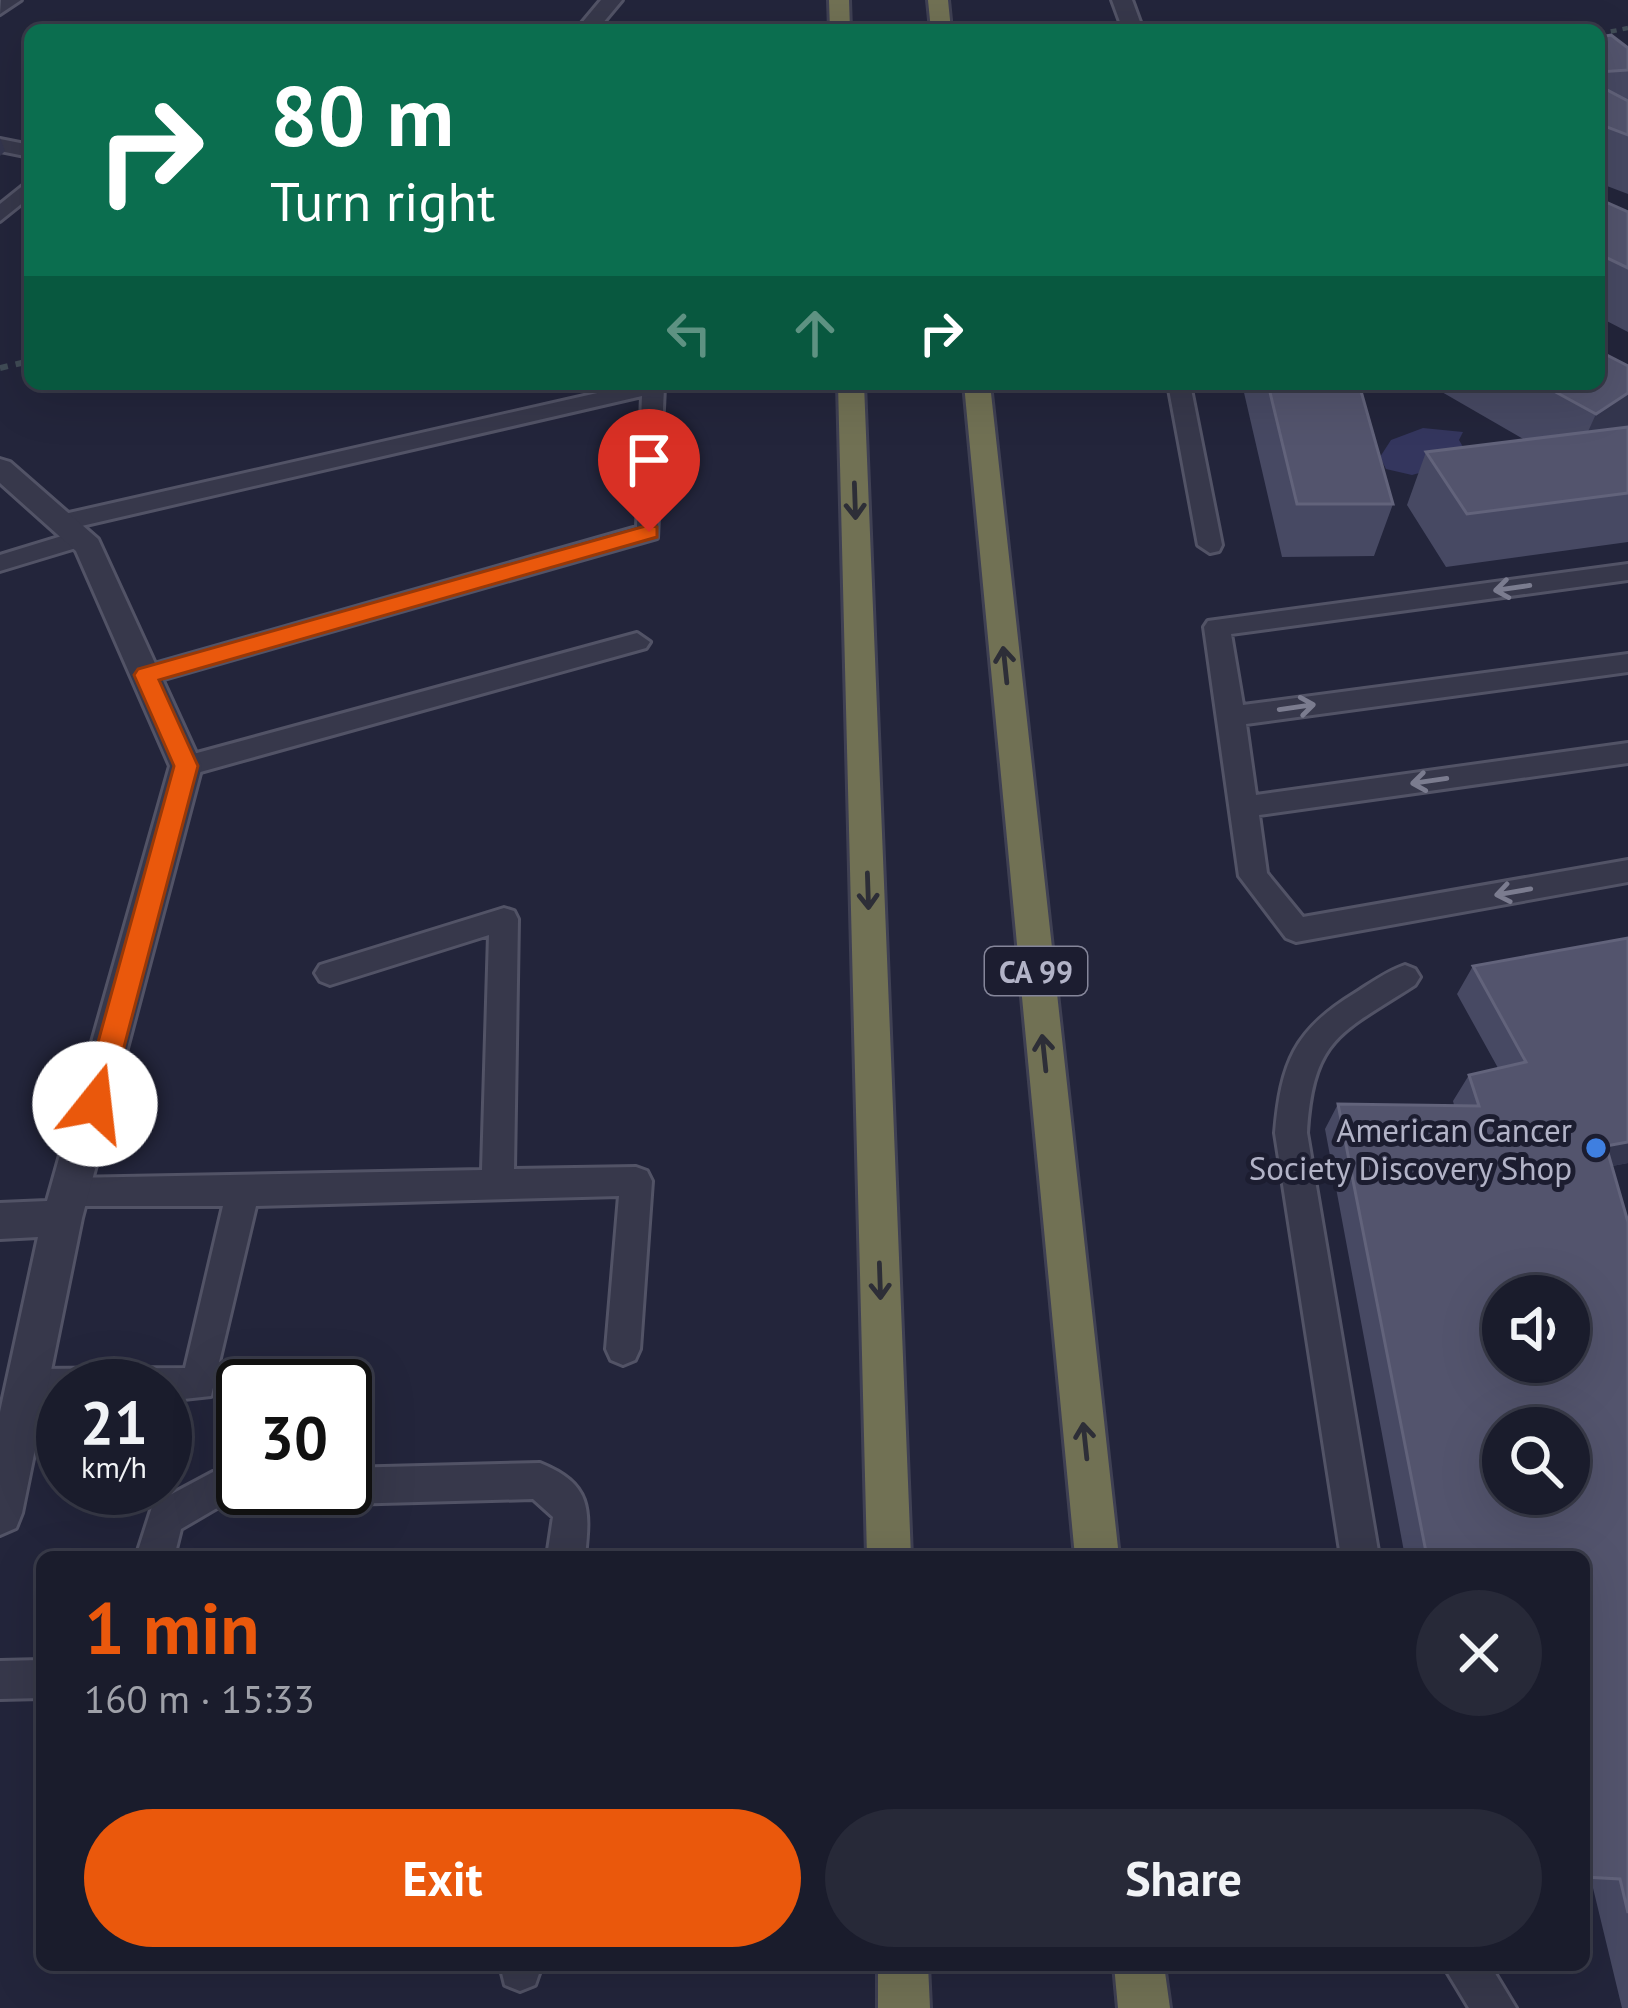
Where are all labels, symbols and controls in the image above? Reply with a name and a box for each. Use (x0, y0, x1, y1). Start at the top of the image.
text: 80 m (270, 60, 454, 169)
icon: right (72, 72, 228, 228)
text: Turn right (270, 166, 495, 236)
icon: left (656, 300, 722, 366)
icon: ahead (782, 300, 848, 366)
icon: right (908, 300, 974, 366)
pin (598, 409, 700, 532)
icon: arrive (616, 427, 682, 493)
one-way arrow (844, 481, 867, 520)
one-way arrow (1493, 577, 1532, 600)
one-way arrow (993, 646, 1016, 685)
one-way arrow (1277, 695, 1316, 718)
one-way arrow (1410, 770, 1449, 793)
one-way arrow (856, 871, 879, 910)
one-way arrow (1494, 881, 1533, 904)
road number: CA 99 (985, 947, 1087, 995)
one-way arrow (1032, 1034, 1055, 1073)
position arrow (32, 1041, 158, 1167)
place label: American Cancer Society Discovery Shop (1249, 1108, 1572, 1189)
marker: American Cancer Society Discovery Shop (1583, 1135, 1609, 1161)
one-way arrow (869, 1261, 892, 1300)
map controls (1482, 1275, 1590, 1515)
button: sound (1482, 1275, 1590, 1383)
speed limit sign: 30 (216, 1359, 372, 1515)
text: 21 (80, 1383, 148, 1461)
button: search (1482, 1407, 1590, 1515)
one-way arrow (1073, 1422, 1096, 1461)
text: km/h (81, 1447, 147, 1486)
text: 1 min (84, 1581, 260, 1674)
button: close (1416, 1590, 1542, 1716)
text: 160 m · 15:33 (84, 1673, 315, 1724)
button: Exit (84, 1809, 801, 1947)
button: Share (825, 1809, 1542, 1947)

